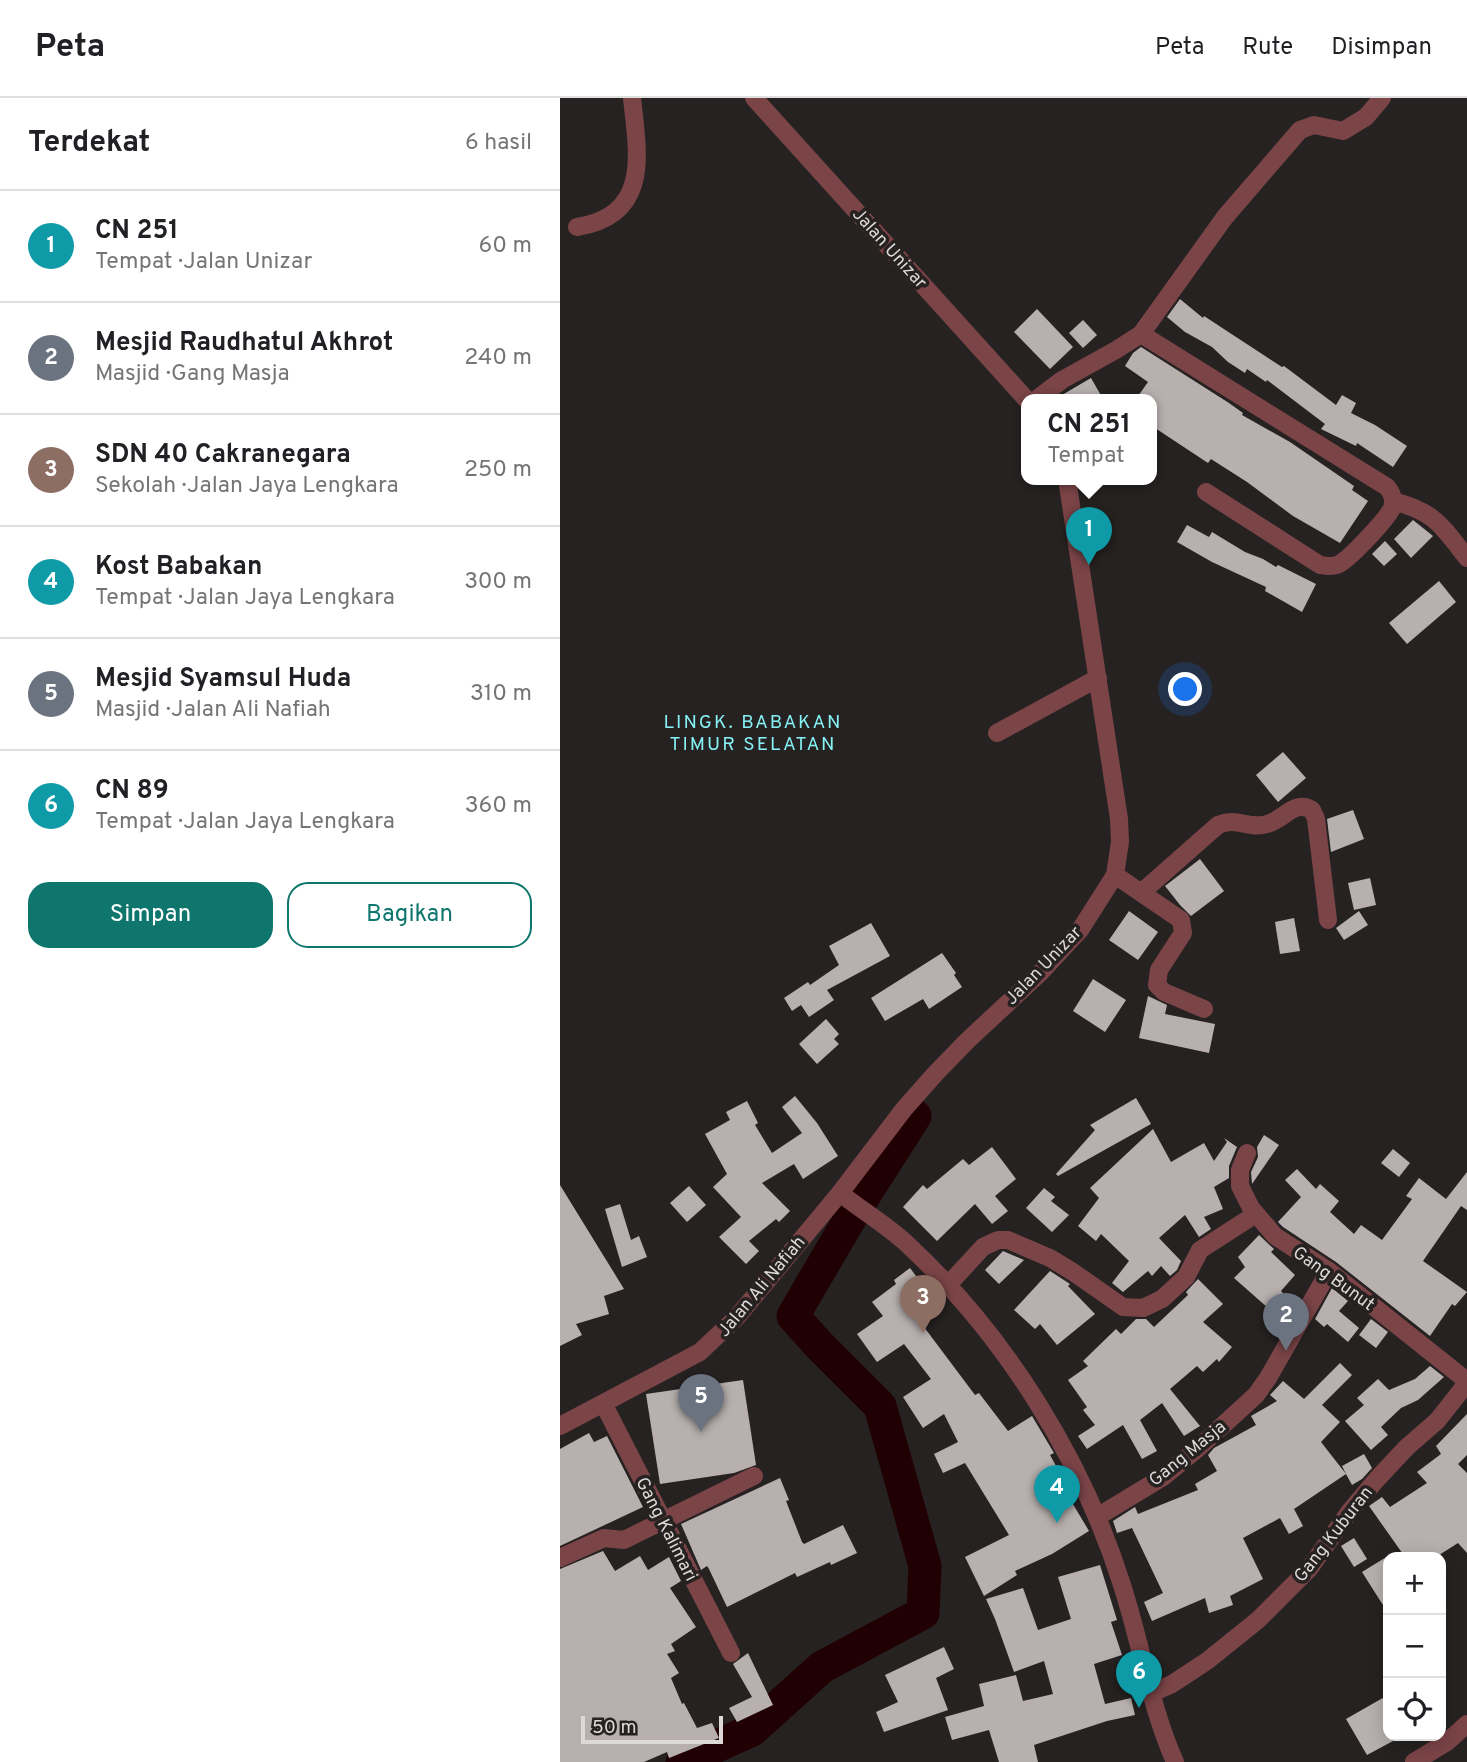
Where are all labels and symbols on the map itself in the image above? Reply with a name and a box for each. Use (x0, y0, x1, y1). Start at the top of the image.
street label: Jalan Unizar (847, 204, 931, 294)
pin: 1 (1066, 507, 1112, 565)
your location (1168, 672, 1202, 706)
district label: LINGK. BABAKAN TIMUR SELATAN (664, 711, 842, 757)
street label: Jalan Unizar (1001, 922, 1087, 1010)
street label: Jalan Ali Nafiah (713, 1232, 811, 1342)
street label: Gang Bunut (1288, 1242, 1379, 1317)
pin: 3 (900, 1275, 946, 1333)
pin: 2 (1263, 1293, 1309, 1351)
pin: 5 (678, 1374, 724, 1432)
street label: Gang Masja (1145, 1416, 1231, 1492)
pin: 4 (1034, 1465, 1080, 1523)
street label: Gang Kalimari (630, 1474, 702, 1586)
street label: Gang Kuburan (1290, 1482, 1379, 1588)
pin: 6 (1116, 1650, 1162, 1708)
scale bar (581, 1713, 723, 1745)

